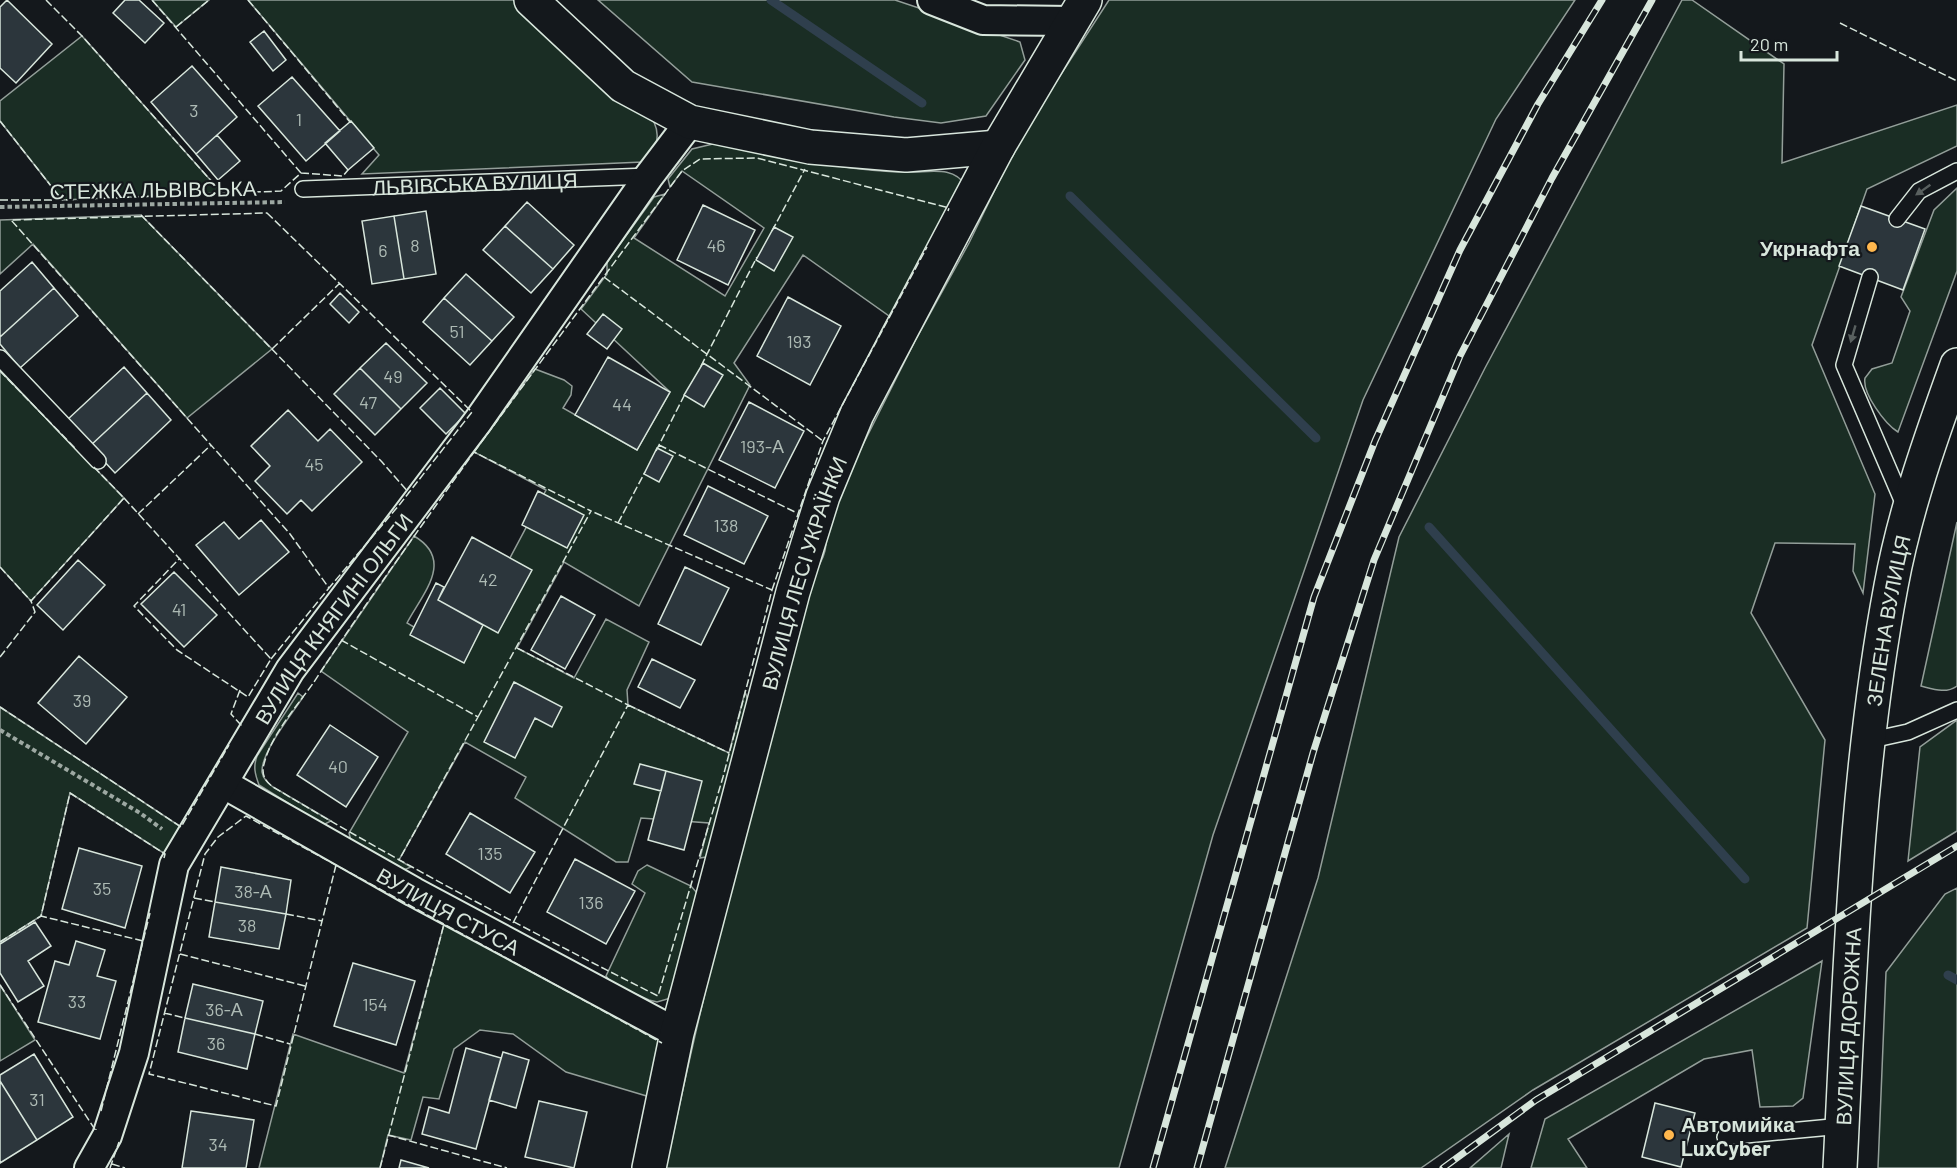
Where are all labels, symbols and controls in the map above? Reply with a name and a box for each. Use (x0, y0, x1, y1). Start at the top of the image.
scale bar (1741, 24, 1837, 62)
text: 20 m (1750, 33, 1788, 55)
house number: 3 (189, 99, 199, 121)
house number: 1 (296, 108, 302, 130)
street label: ЛЬВІВСЬКА ВУЛИЦЯ (372, 166, 578, 199)
street label: СТЕЖКА ЛЬВІВСЬКА (49, 175, 257, 203)
one-way arrow (1916, 184, 1932, 196)
house number: 8 (410, 234, 420, 256)
house number: 46 (706, 234, 726, 256)
place label: Укрнафта (1760, 235, 1860, 260)
house number: 6 (378, 239, 388, 261)
marker: Укрнафта (1865, 240, 1879, 254)
house number: 51 (449, 320, 465, 342)
one-way arrow (1848, 325, 1858, 343)
house number: 193 (787, 330, 811, 352)
house number: 49 (383, 365, 403, 387)
house number: 47 (359, 391, 377, 413)
house number: 44 (612, 393, 632, 415)
house number: 193-А (740, 435, 784, 457)
street label: ВУЛИЦЯ ЛЕСІ УКРАЇНКИ (755, 452, 851, 692)
house number: 45 (304, 453, 324, 475)
street label: ВУЛИЦЯ КНЯГИНІ ОЛЬГИ (248, 508, 417, 728)
house number: 138 (714, 514, 738, 536)
street label: ЗЕЛЕНА ВУЛИЦЯ (1860, 532, 1914, 708)
house number: 42 (478, 568, 498, 590)
house number: 41 (172, 598, 186, 620)
house number: 39 (73, 689, 91, 711)
house number: 40 (328, 755, 348, 777)
house number: 135 (478, 842, 502, 864)
street label: ВУЛИЦЯ СТУСА (373, 861, 525, 959)
house number: 35 (93, 877, 111, 899)
house number: 38-А (234, 880, 272, 902)
house number: 136 (579, 891, 603, 913)
house number: 38 (238, 914, 256, 936)
street label: ВУЛИЦЯ ДОРОЖНА (1830, 926, 1865, 1126)
house number: 33 (68, 990, 86, 1012)
house number: 154 (362, 993, 388, 1015)
house number: 36-А (205, 998, 243, 1020)
house number: 36 (207, 1032, 225, 1054)
house number: 31 (29, 1088, 45, 1110)
place label: Автомийка LuxCyber (1681, 1111, 1795, 1160)
marker: Автомийка LuxCyber (1662, 1128, 1676, 1142)
house number: 34 (208, 1133, 228, 1155)

